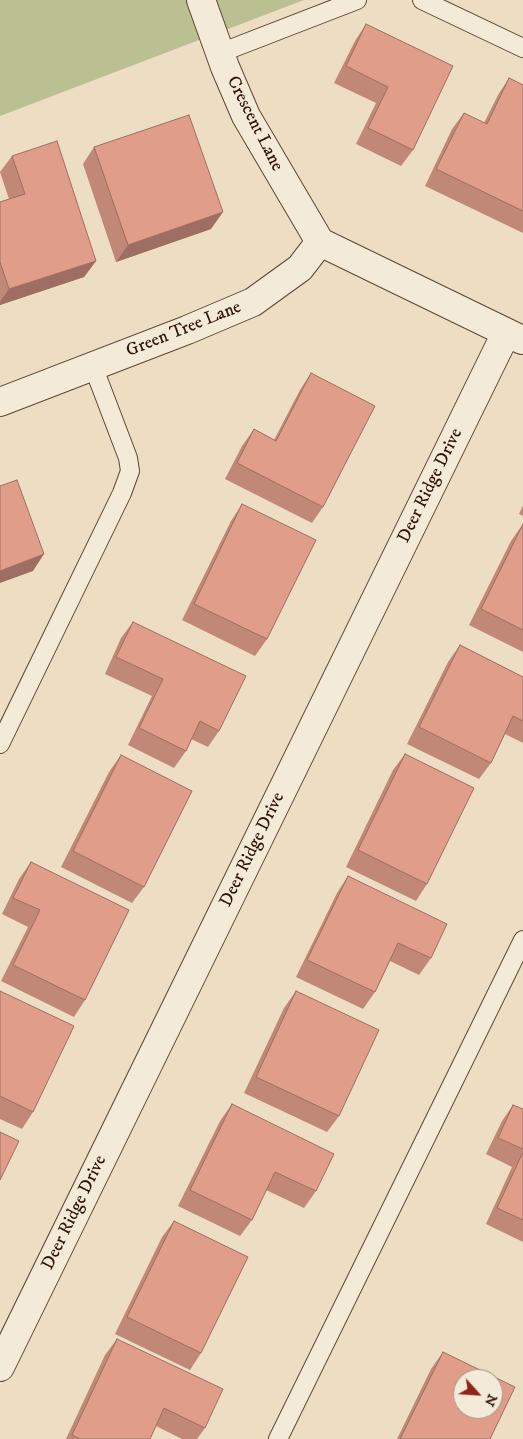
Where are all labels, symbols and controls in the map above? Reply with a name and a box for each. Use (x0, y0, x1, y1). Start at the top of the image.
street label: Crescent Lane (221, 73, 287, 175)
street label: Green Tree Lane (123, 297, 245, 363)
street label: Deer Ridge Drive (394, 425, 468, 547)
street label: Deer Ridge Drive (216, 789, 290, 911)
street label: Deer Ridge Drive (38, 1152, 112, 1274)
north arrow (453, 1369, 503, 1419)
text: N (480, 1391, 501, 1409)

